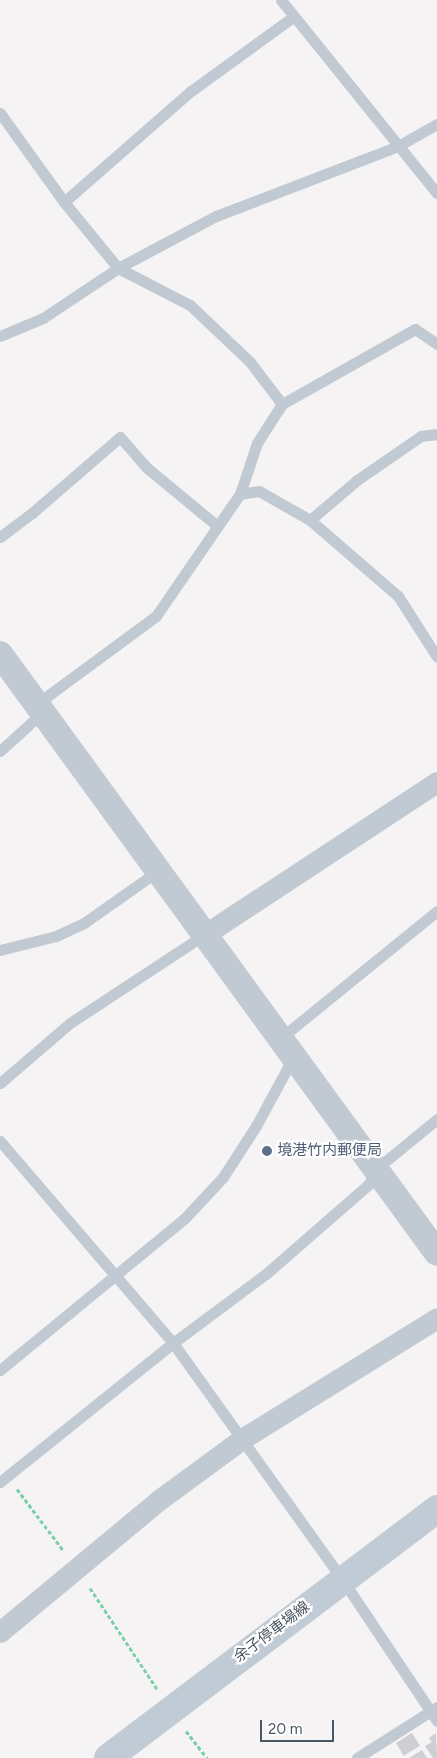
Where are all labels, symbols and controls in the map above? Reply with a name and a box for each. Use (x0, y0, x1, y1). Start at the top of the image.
place label: 境港竹内郵便局 (277, 1142, 382, 1160)
marker: 境港竹内郵便局 (261, 1145, 273, 1157)
street label: 余子停車場線 (231, 1598, 313, 1666)
scale bar (262, 1710, 336, 1742)
text: 20 m (268, 1720, 302, 1738)

